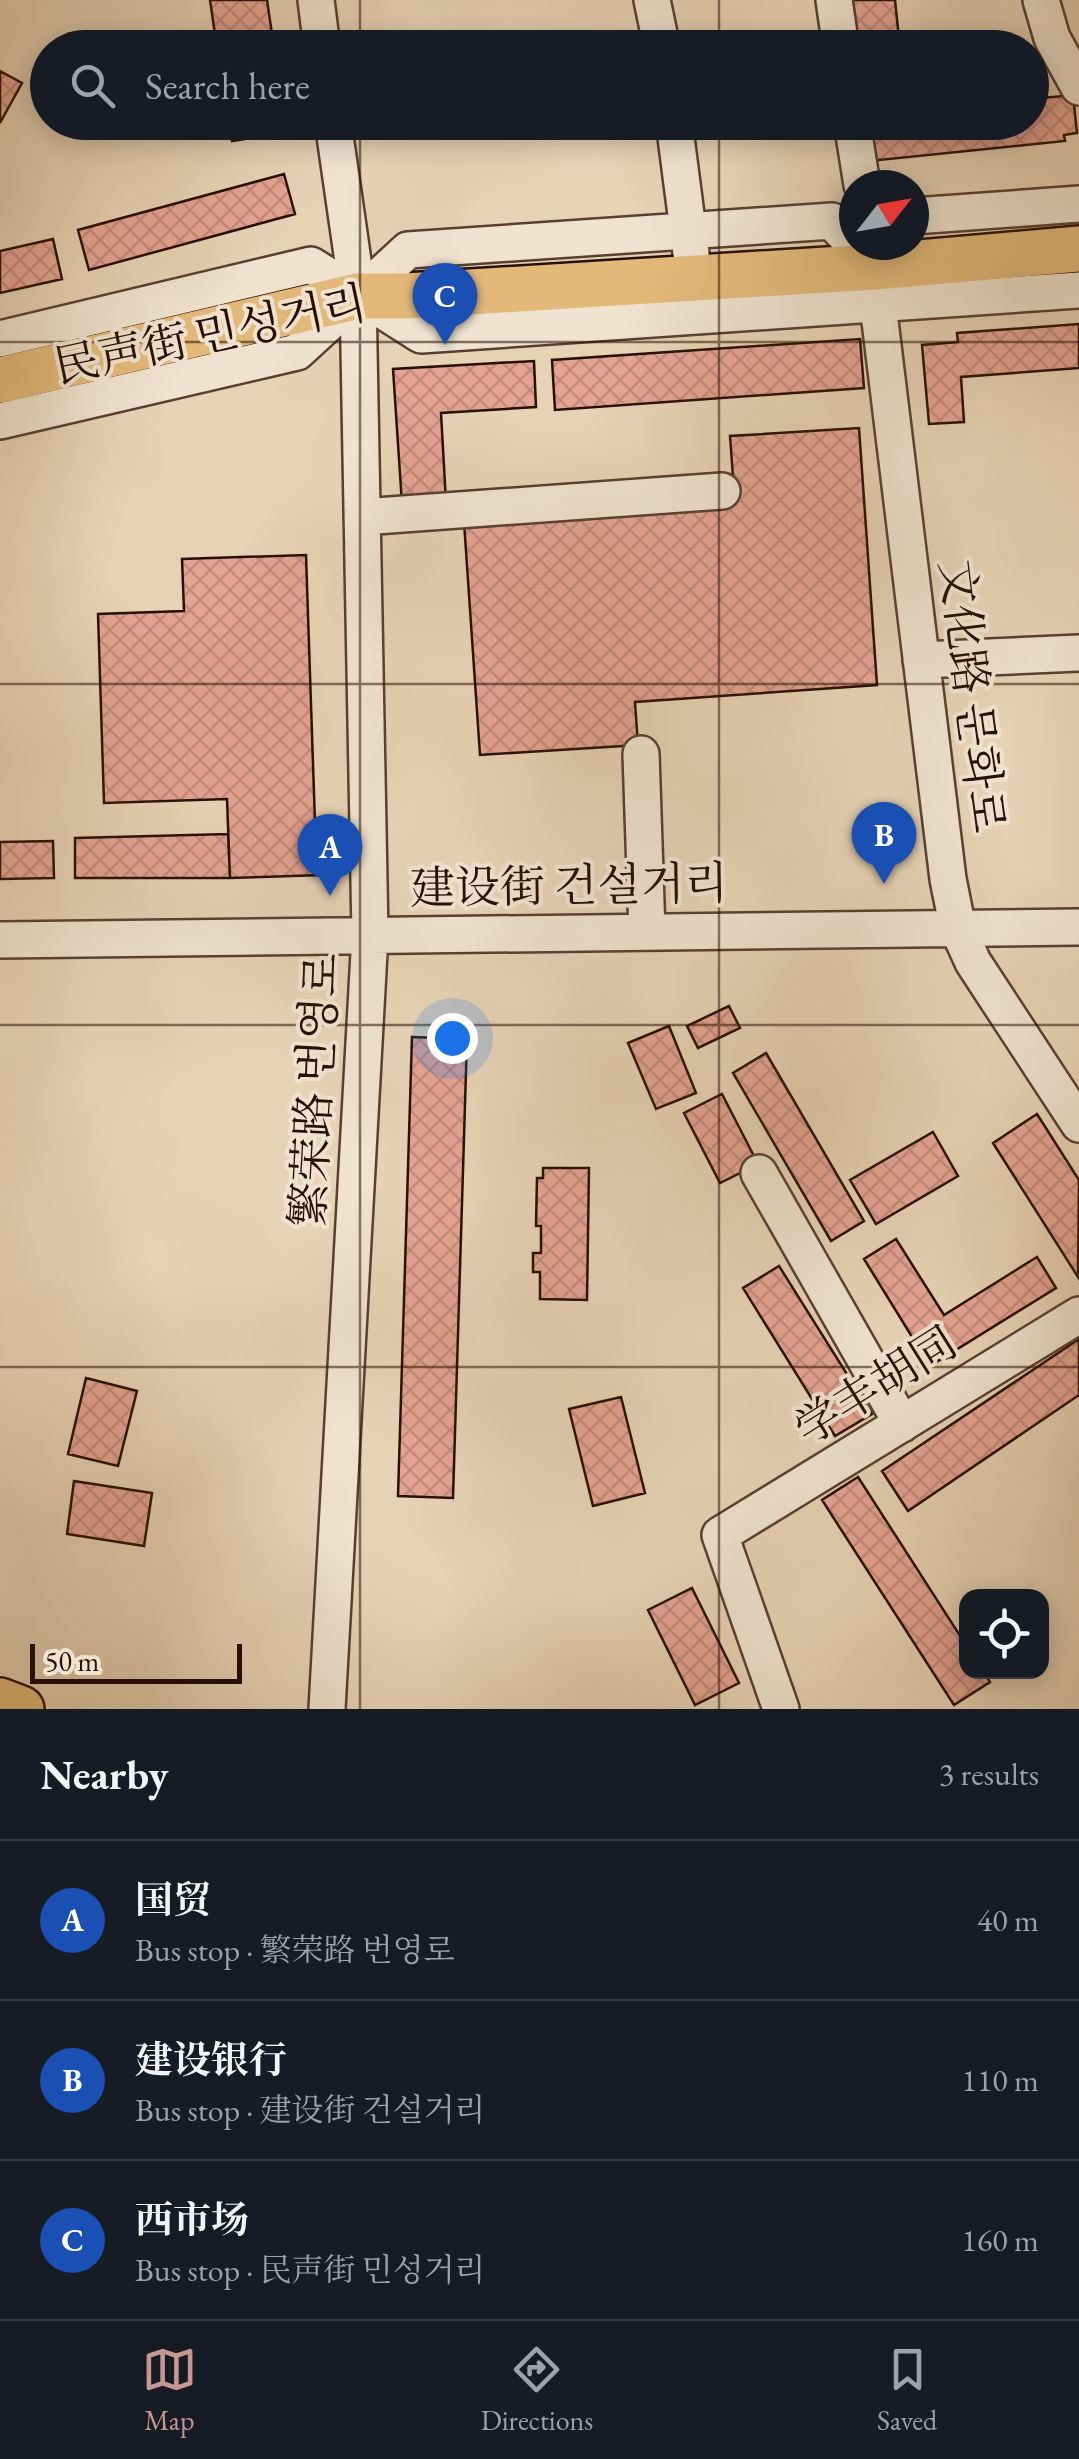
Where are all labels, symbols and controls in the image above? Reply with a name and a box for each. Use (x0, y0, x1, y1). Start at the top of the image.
search box (30, 30, 1049, 140)
icon: search (65, 58, 120, 113)
text: Search here (145, 61, 310, 110)
north arrow (839, 170, 929, 260)
pin: C (412, 262, 478, 345)
street label: 民声街 민성거리 (48, 273, 372, 395)
street label: 文化路 문화로 (927, 556, 1019, 836)
pin: B (852, 802, 916, 884)
pin: A (298, 814, 362, 896)
street label: 建设街 건설거리 (410, 853, 728, 917)
street label: 繁荣路 번영로 (278, 951, 350, 1229)
your location (427, 1013, 478, 1064)
street label: 学丰胡同 (783, 1313, 967, 1457)
map controls (959, 1589, 1049, 1679)
button: locate (959, 1589, 1049, 1679)
scale bar (30, 1639, 242, 1684)
text: 50 m (45, 1643, 99, 1679)
text: Nearby (40, 1747, 169, 1802)
text: 3 results (939, 1753, 1039, 1795)
text: 国贸 (135, 1875, 211, 1924)
text: A (61, 1899, 84, 1941)
text: 40 m (977, 1899, 1039, 1941)
text: Bus stop · 繁荣路 번영로 (135, 1929, 455, 1971)
text: 建设银行 (135, 2035, 287, 2084)
text: B (62, 2059, 83, 2101)
text: 110 m (962, 2059, 1039, 2101)
text: Bus stop · 建设街 건설거리 (135, 2089, 485, 2131)
text: 西市场 (135, 2195, 249, 2244)
text: C (61, 2219, 84, 2261)
text: 160 m (962, 2219, 1039, 2261)
text: Bus stop · 民声街 민성거리 (135, 2249, 485, 2291)
tab: Map (142, 2342, 197, 2438)
tab: Directions (481, 2342, 593, 2438)
tab: Saved (877, 2342, 937, 2438)

